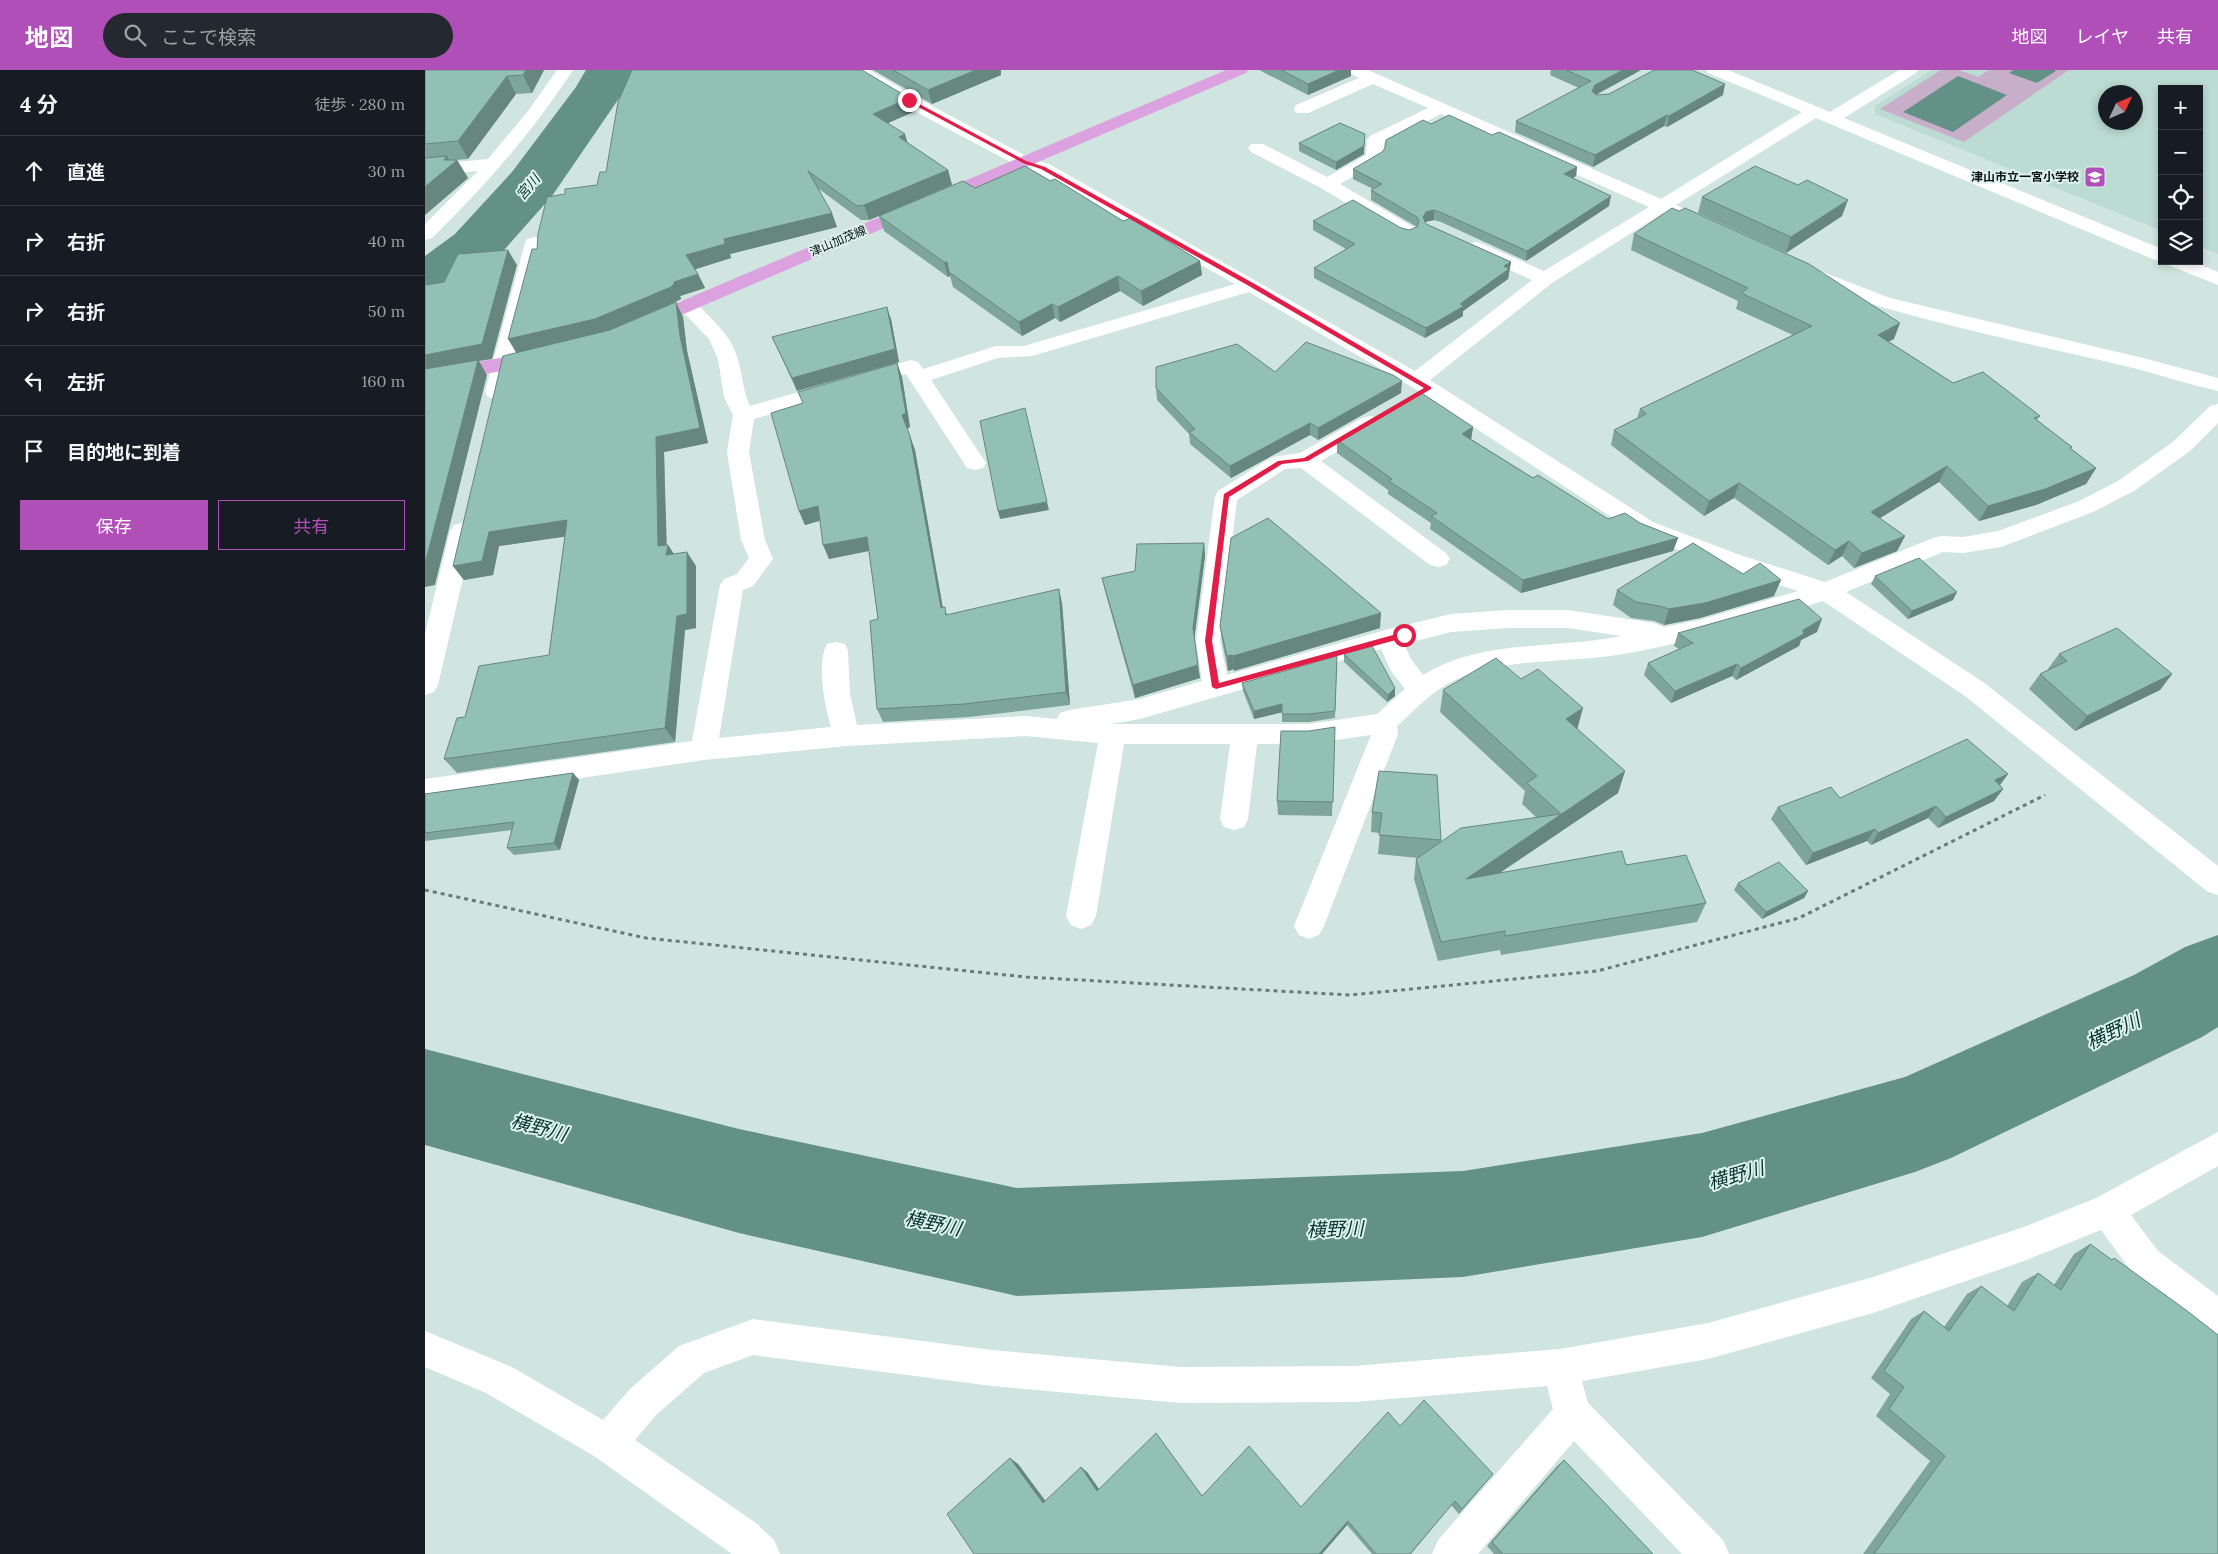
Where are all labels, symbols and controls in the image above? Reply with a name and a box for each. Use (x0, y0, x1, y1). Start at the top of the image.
search box (103, 13, 453, 58)
icon: search (121, 21, 149, 49)
text: 地図 (25, 22, 73, 53)
text: ここで検索 (161, 25, 256, 49)
text: 地図 (2012, 25, 2048, 48)
text: レイヤ (2076, 25, 2129, 48)
text: 共有 (2157, 25, 2193, 48)
north arrow (2098, 85, 2143, 130)
map controls (2158, 85, 2203, 265)
button: + (2158, 85, 2203, 130)
route end (898, 89, 921, 112)
text: 4 分 (20, 91, 58, 118)
text: 徒歩 · 280 m (315, 94, 405, 114)
button: − (2158, 130, 2203, 175)
icon: ahead (20, 157, 48, 185)
text: 直進 (67, 160, 105, 184)
text: 30 m (368, 161, 405, 181)
school or university icon: 津山市立一宮小学校 (2083, 165, 2107, 189)
water label: 宮川 (512, 169, 545, 204)
place label: 津山市立一宮小学校 (1971, 169, 2079, 184)
button: locate (2158, 175, 2203, 220)
button: layers (2158, 220, 2203, 265)
street label: 津山加茂線 (807, 222, 868, 259)
icon: right (20, 227, 48, 255)
text: 右折 (67, 230, 105, 254)
text: 40 m (368, 231, 405, 251)
icon: right (20, 297, 48, 325)
text: 右折 (67, 300, 105, 324)
text: 50 m (368, 301, 405, 321)
icon: left (20, 367, 48, 395)
text: 左折 (67, 370, 105, 394)
text: 160 m (361, 371, 405, 391)
icon: arrive (20, 437, 48, 465)
text: 目的地に到着 (67, 440, 181, 464)
button: 保存 (20, 500, 208, 550)
button: 共有 (218, 500, 405, 550)
route start (1393, 624, 1416, 647)
water label: 横野川 (2082, 1007, 2146, 1054)
water label: 横野川 (508, 1108, 572, 1146)
water label: 横野川 (1705, 1155, 1769, 1194)
water label: 横野川 (903, 1205, 965, 1241)
water label: 横野川 (1306, 1216, 1366, 1242)

